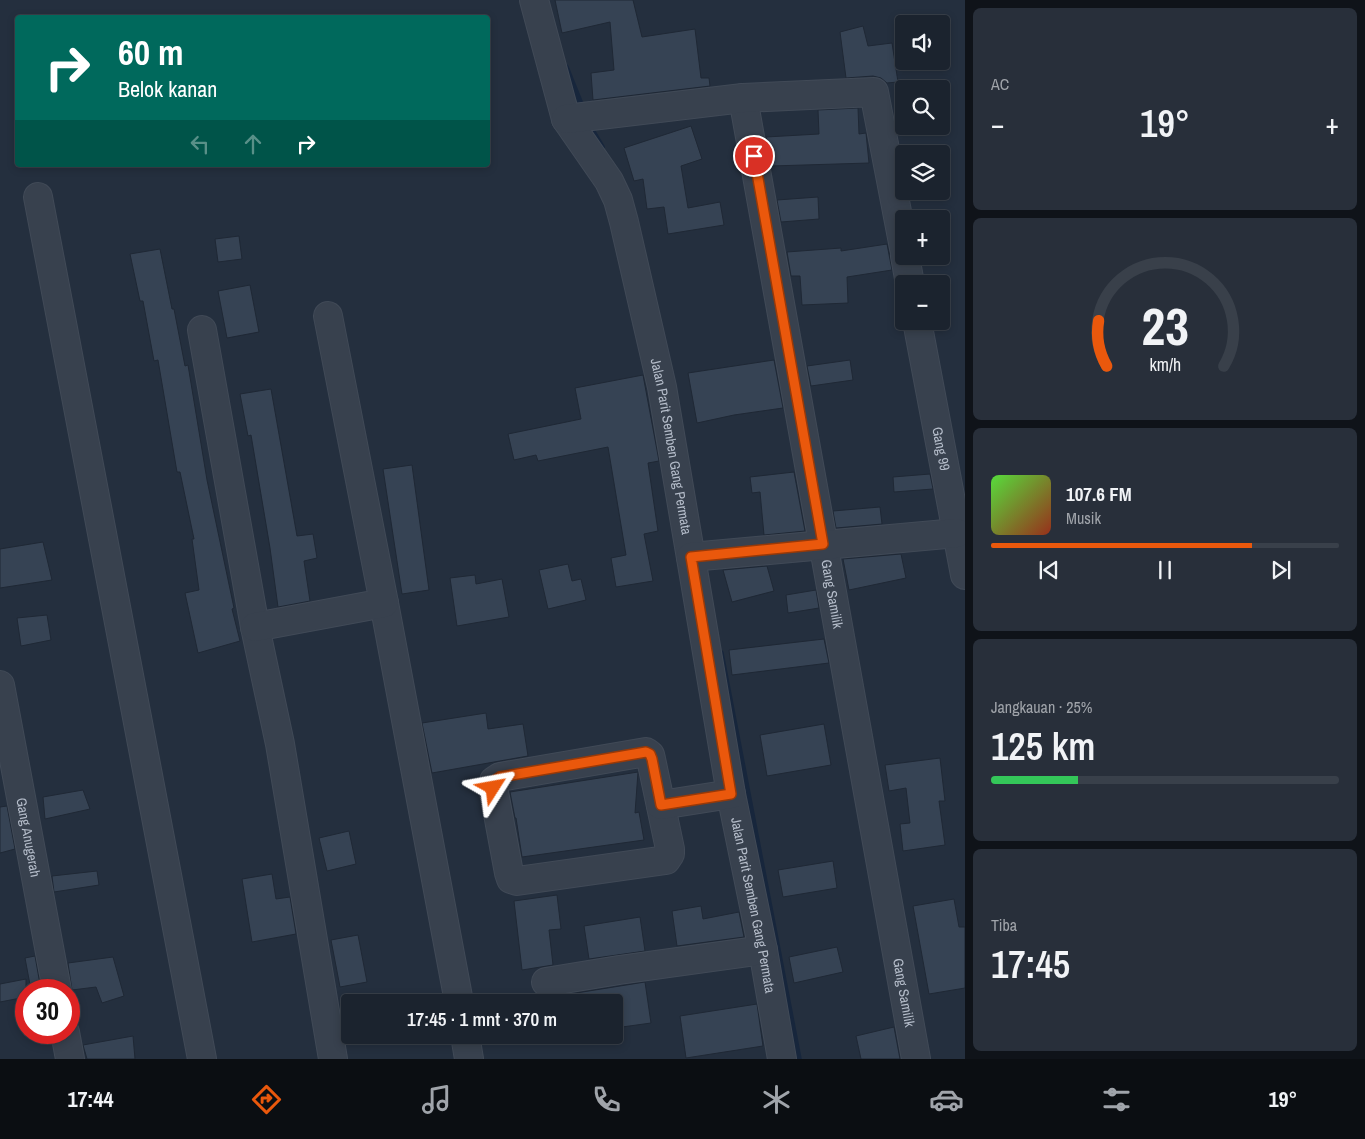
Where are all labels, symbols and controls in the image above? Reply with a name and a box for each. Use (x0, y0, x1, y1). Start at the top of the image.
map controls (895, 15, 950, 330)
button: sound (895, 15, 950, 70)
text: 60 m (118, 29, 183, 76)
icon: right (35, 35, 100, 100)
text: AC (991, 73, 1009, 95)
text: Belok kanan (118, 74, 217, 104)
button: search (895, 80, 950, 135)
text: 19° (1140, 98, 1190, 149)
text: − (991, 105, 1004, 143)
text: + (1326, 105, 1339, 143)
icon: left (186, 130, 214, 158)
icon: ahead (239, 130, 267, 158)
icon: right (292, 130, 320, 158)
pin (733, 135, 775, 177)
icon: arrive (740, 142, 768, 170)
button: layers (895, 145, 950, 200)
button: + (895, 210, 950, 265)
button: − (895, 275, 950, 330)
text: 23 (1141, 291, 1189, 361)
text: km/h (1149, 353, 1181, 377)
street label: Jalan Parit Semben Gang Permata (647, 356, 696, 537)
street label: Gang 99 (928, 425, 954, 472)
text: 107.6 FM (1066, 481, 1132, 507)
text: Musik (1066, 507, 1101, 529)
icon: previous (1035, 556, 1063, 584)
icon: pause (1151, 556, 1179, 584)
icon: next (1267, 556, 1295, 584)
street label: Gang Samilik (817, 558, 847, 630)
text: Jangkauan · 25% (991, 696, 1092, 718)
text: 125 km (991, 721, 1095, 772)
position arrow (466, 761, 518, 813)
street label: Gang Anugerah (12, 796, 45, 879)
street label: Jalan Parit Semben Gang Permata (727, 816, 779, 995)
text: Tiba (991, 914, 1017, 936)
text: 17:45 (991, 939, 1070, 990)
street label: Gang Samilik (889, 957, 919, 1029)
speed limit sign: 30 (15, 979, 80, 1044)
text: 17:45 · 1 mnt · 370 m (407, 1006, 557, 1032)
icon: directions (249, 1082, 284, 1117)
icon: music (419, 1082, 454, 1117)
icon: phone (589, 1082, 624, 1117)
icon: climate (759, 1082, 794, 1117)
icon: car (929, 1082, 964, 1117)
icon: filters (1099, 1082, 1134, 1117)
text: 17:44 (67, 1084, 114, 1114)
text: 19° (1269, 1084, 1297, 1114)

